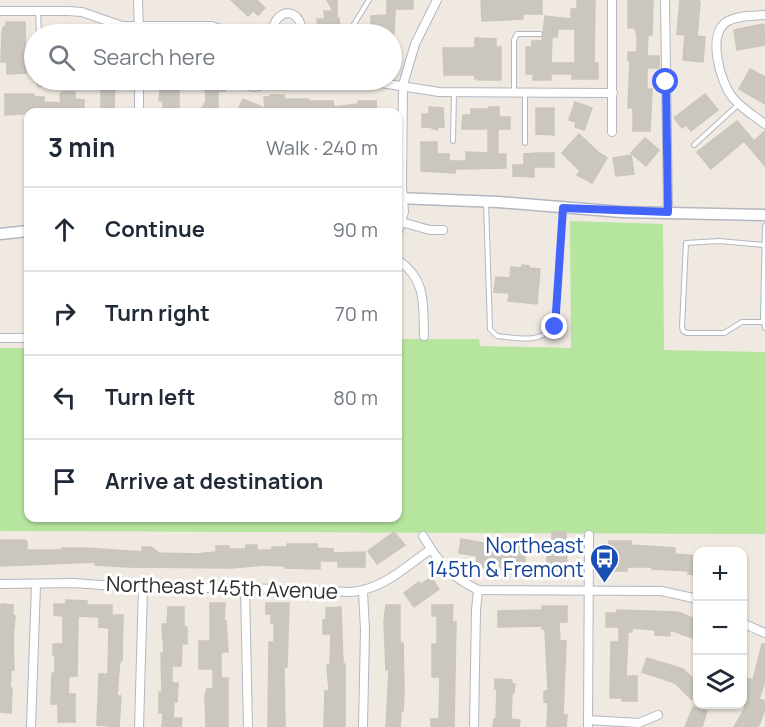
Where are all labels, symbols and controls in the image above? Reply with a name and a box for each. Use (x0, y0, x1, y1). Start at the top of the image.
search box (24, 24, 402, 90)
icon: search (45, 41, 78, 74)
text: Search here (93, 42, 215, 72)
route start (652, 68, 678, 94)
text: 3 min (48, 129, 115, 165)
text: Walk · 240 m (266, 134, 378, 161)
icon: ahead (48, 213, 81, 246)
text: Continue (105, 214, 205, 244)
text: 90 m (332, 216, 378, 243)
icon: right (48, 297, 81, 330)
text: Turn right (105, 298, 210, 328)
text: 70 m (335, 300, 378, 327)
route end (541, 313, 567, 339)
icon: left (48, 381, 81, 414)
text: Turn left (105, 382, 195, 412)
text: 80 m (333, 384, 378, 411)
icon: arrive (48, 465, 81, 498)
text: Arrive at destination (105, 466, 323, 496)
place label: Northeast 145th & Fremont (427, 531, 584, 583)
bus stop icon: Northeast 145th & Fremont (589, 542, 621, 584)
map controls (693, 547, 747, 709)
button: + (693, 547, 747, 601)
street label: Northeast 145th Avenue (105, 569, 339, 605)
button: − (693, 601, 747, 655)
button: layers (693, 655, 747, 709)

